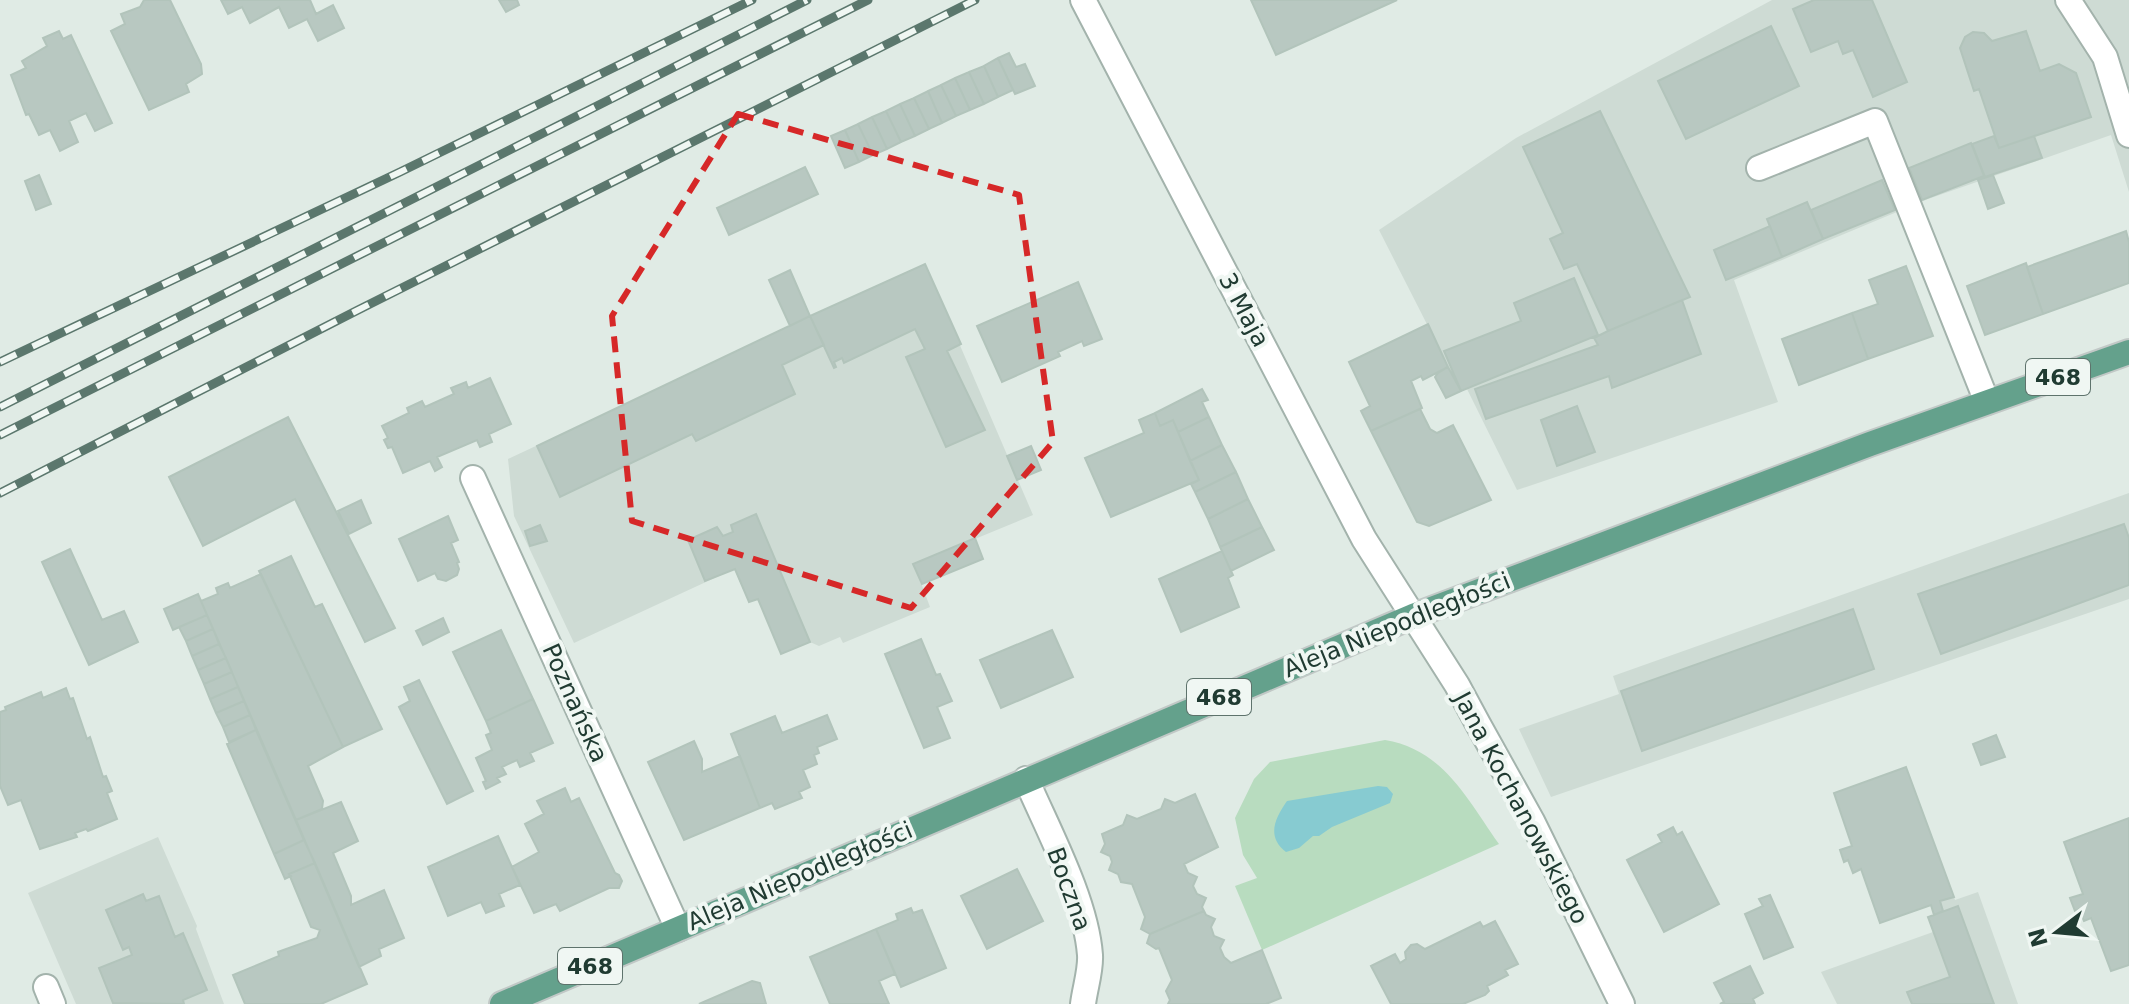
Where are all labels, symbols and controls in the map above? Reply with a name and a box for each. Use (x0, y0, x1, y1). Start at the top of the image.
street label: 3 Maja (1213, 268, 1275, 352)
road number: 468 (2026, 359, 2090, 395)
street label: Aleja Niepodległości (1280, 567, 1514, 683)
street label: Poznańska (536, 639, 614, 767)
road number: 468 (1187, 679, 1251, 715)
street label: Jana Kochanowskiego (1447, 685, 1594, 929)
street label: Aleja Niepodległości (683, 816, 917, 936)
street label: Boczna (1041, 843, 1097, 935)
north arrow (2017, 892, 2097, 972)
text: N (2024, 925, 2053, 950)
road number: 468 (558, 948, 622, 984)

